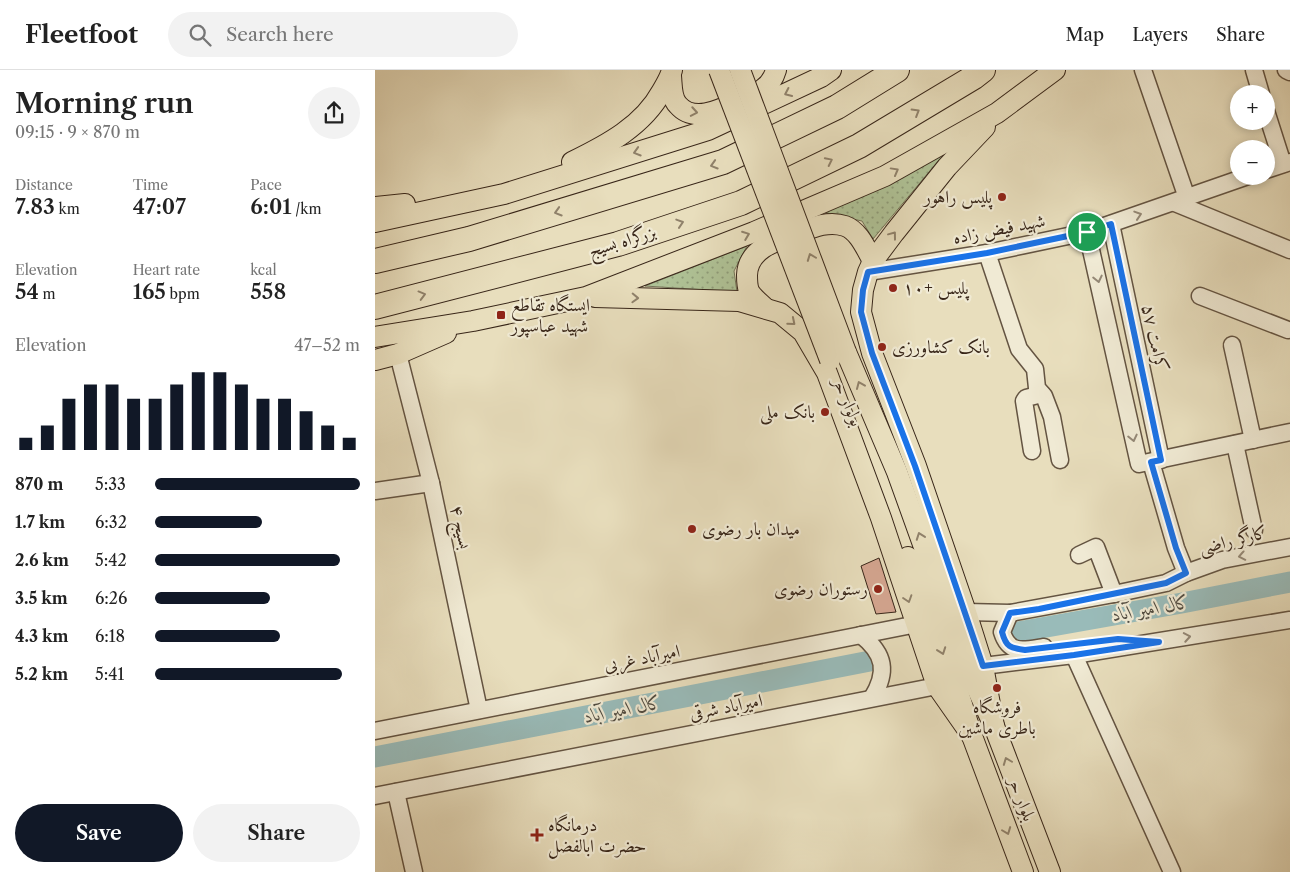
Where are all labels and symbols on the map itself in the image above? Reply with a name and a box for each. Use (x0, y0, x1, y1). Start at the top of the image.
one-way arrow (784, 86, 793, 97)
one-way arrow (689, 106, 698, 116)
one-way arrow (910, 109, 919, 119)
one-way arrow (634, 147, 642, 157)
one-way arrow (824, 157, 833, 167)
one-way arrow (710, 159, 719, 169)
one-way arrow (889, 167, 898, 177)
place label: پلیس راهور (922, 186, 994, 210)
marker: پلیس راهور (996, 191, 1008, 203)
one-way arrow (555, 206, 563, 216)
street label: شهید فیض زاده (951, 209, 1047, 250)
one-way arrow (1133, 210, 1141, 220)
pin (1066, 211, 1108, 253)
street label: بزرگراه بسیج (585, 219, 660, 266)
one-way arrow (675, 219, 684, 229)
one-way arrow (741, 231, 749, 241)
one-way arrow (887, 232, 895, 241)
one-way arrow (806, 254, 816, 262)
one-way arrow (1092, 275, 1103, 284)
place label: پلیس +۱۰ (903, 277, 970, 301)
marker: پلیس +۱۰ (887, 282, 899, 294)
one-way arrow (418, 290, 426, 300)
place label: ایستگاه تقاطع شهید عباسپور (509, 293, 590, 338)
one-way arrow (631, 293, 639, 303)
street label: کرامت ۵۷ (1137, 303, 1173, 373)
marker: ایستگاه تقاطع شهید عباسپور (495, 309, 507, 321)
one-way arrow (786, 317, 795, 325)
place label: بانک کشاورزی (892, 336, 990, 358)
marker: بانک کشاورزی (876, 341, 888, 353)
street label: بولوار حر (827, 373, 868, 430)
one-way arrow (856, 381, 866, 390)
place label: بانک ملی (760, 401, 815, 425)
marker: بانک ملی (819, 406, 831, 418)
one-way arrow (1127, 433, 1138, 442)
street label: بسیج ۴ (441, 503, 476, 552)
place label: میدان بار رضوی (702, 518, 800, 540)
street label: کارگر راضی (1196, 520, 1270, 561)
marker: میدان بار رضوی (686, 523, 698, 535)
one-way arrow (916, 532, 926, 541)
one-way arrow (1238, 550, 1246, 561)
place label: رستوران رضوی (774, 578, 868, 600)
marker: رستوران رضوی (872, 583, 884, 595)
water label: کال امیر آباد (1110, 590, 1192, 626)
one-way arrow (902, 594, 912, 603)
one-way arrow (1184, 632, 1192, 643)
street label: امیرآباد غربی (602, 640, 682, 678)
one-way arrow (936, 646, 946, 654)
marker: فروشگاه باطری ماشین (991, 682, 1003, 694)
street label: امیرآباد شرقی (688, 689, 765, 726)
water label: کال امیر آباد (582, 690, 664, 728)
place label: فروشگاه باطری ماشین (958, 695, 1036, 740)
one-way arrow (1003, 757, 1014, 766)
street label: بلوار حر (1003, 772, 1040, 824)
place label: درمانگاه حضرت ابالفضل (548, 813, 646, 859)
one-way arrow (1001, 826, 1012, 835)
marker: درمانگاه حضرت ابالفضل (530, 828, 544, 842)

